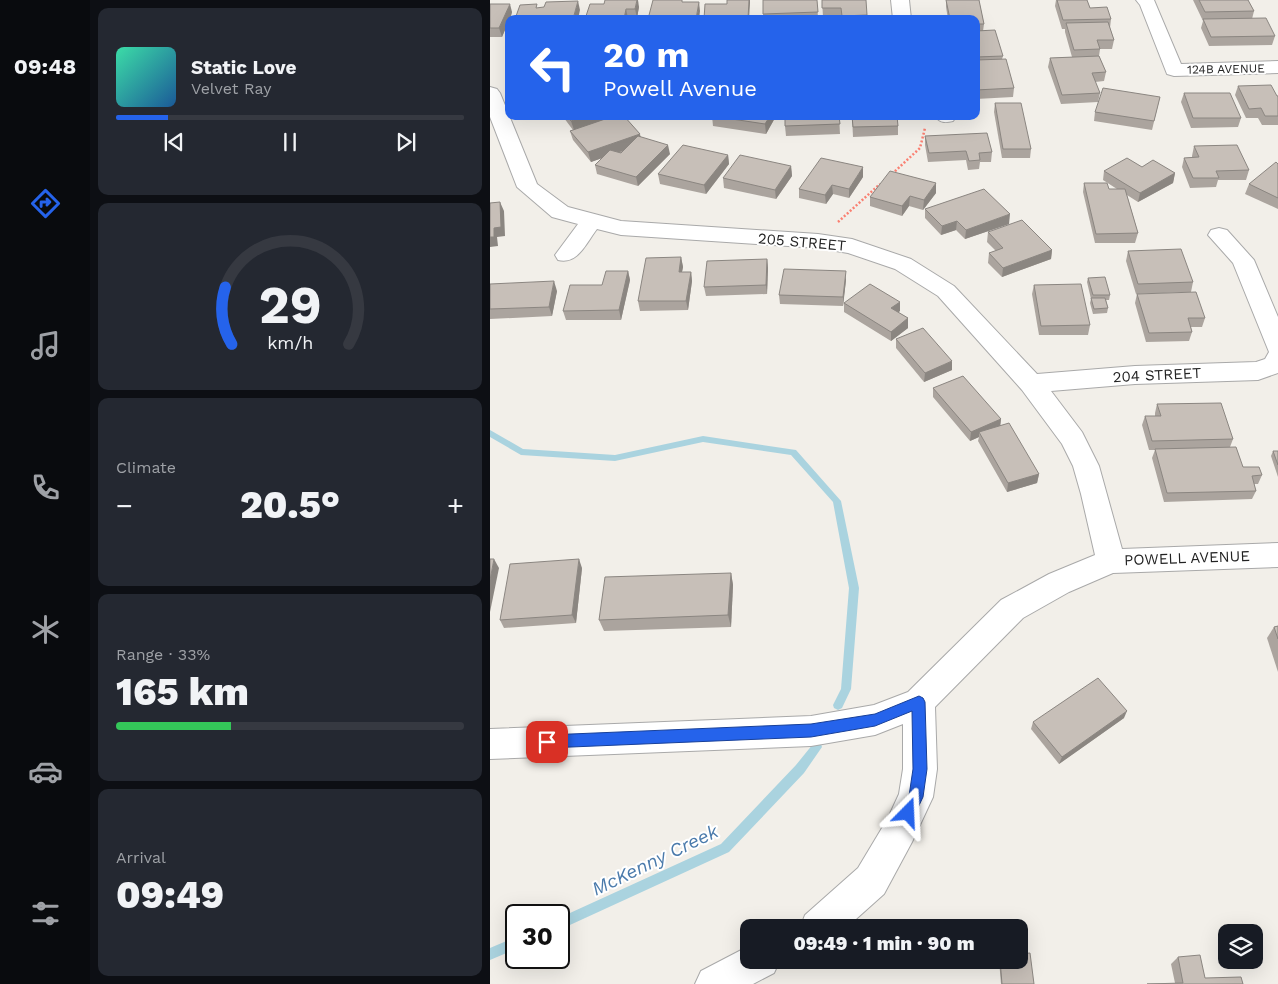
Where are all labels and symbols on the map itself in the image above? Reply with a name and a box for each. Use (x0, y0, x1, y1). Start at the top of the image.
street label: 124B AVENUE (1187, 61, 1265, 77)
street label: 205 STREET (757, 229, 847, 255)
street label: 204 STREET (1112, 364, 1202, 386)
street label: POWELL AVENUE (1124, 547, 1250, 569)
pin (526, 721, 568, 763)
position arrow (881, 786, 933, 838)
water label: McKenny Creek (588, 819, 723, 901)
speed limit sign: 30 (505, 904, 570, 969)

